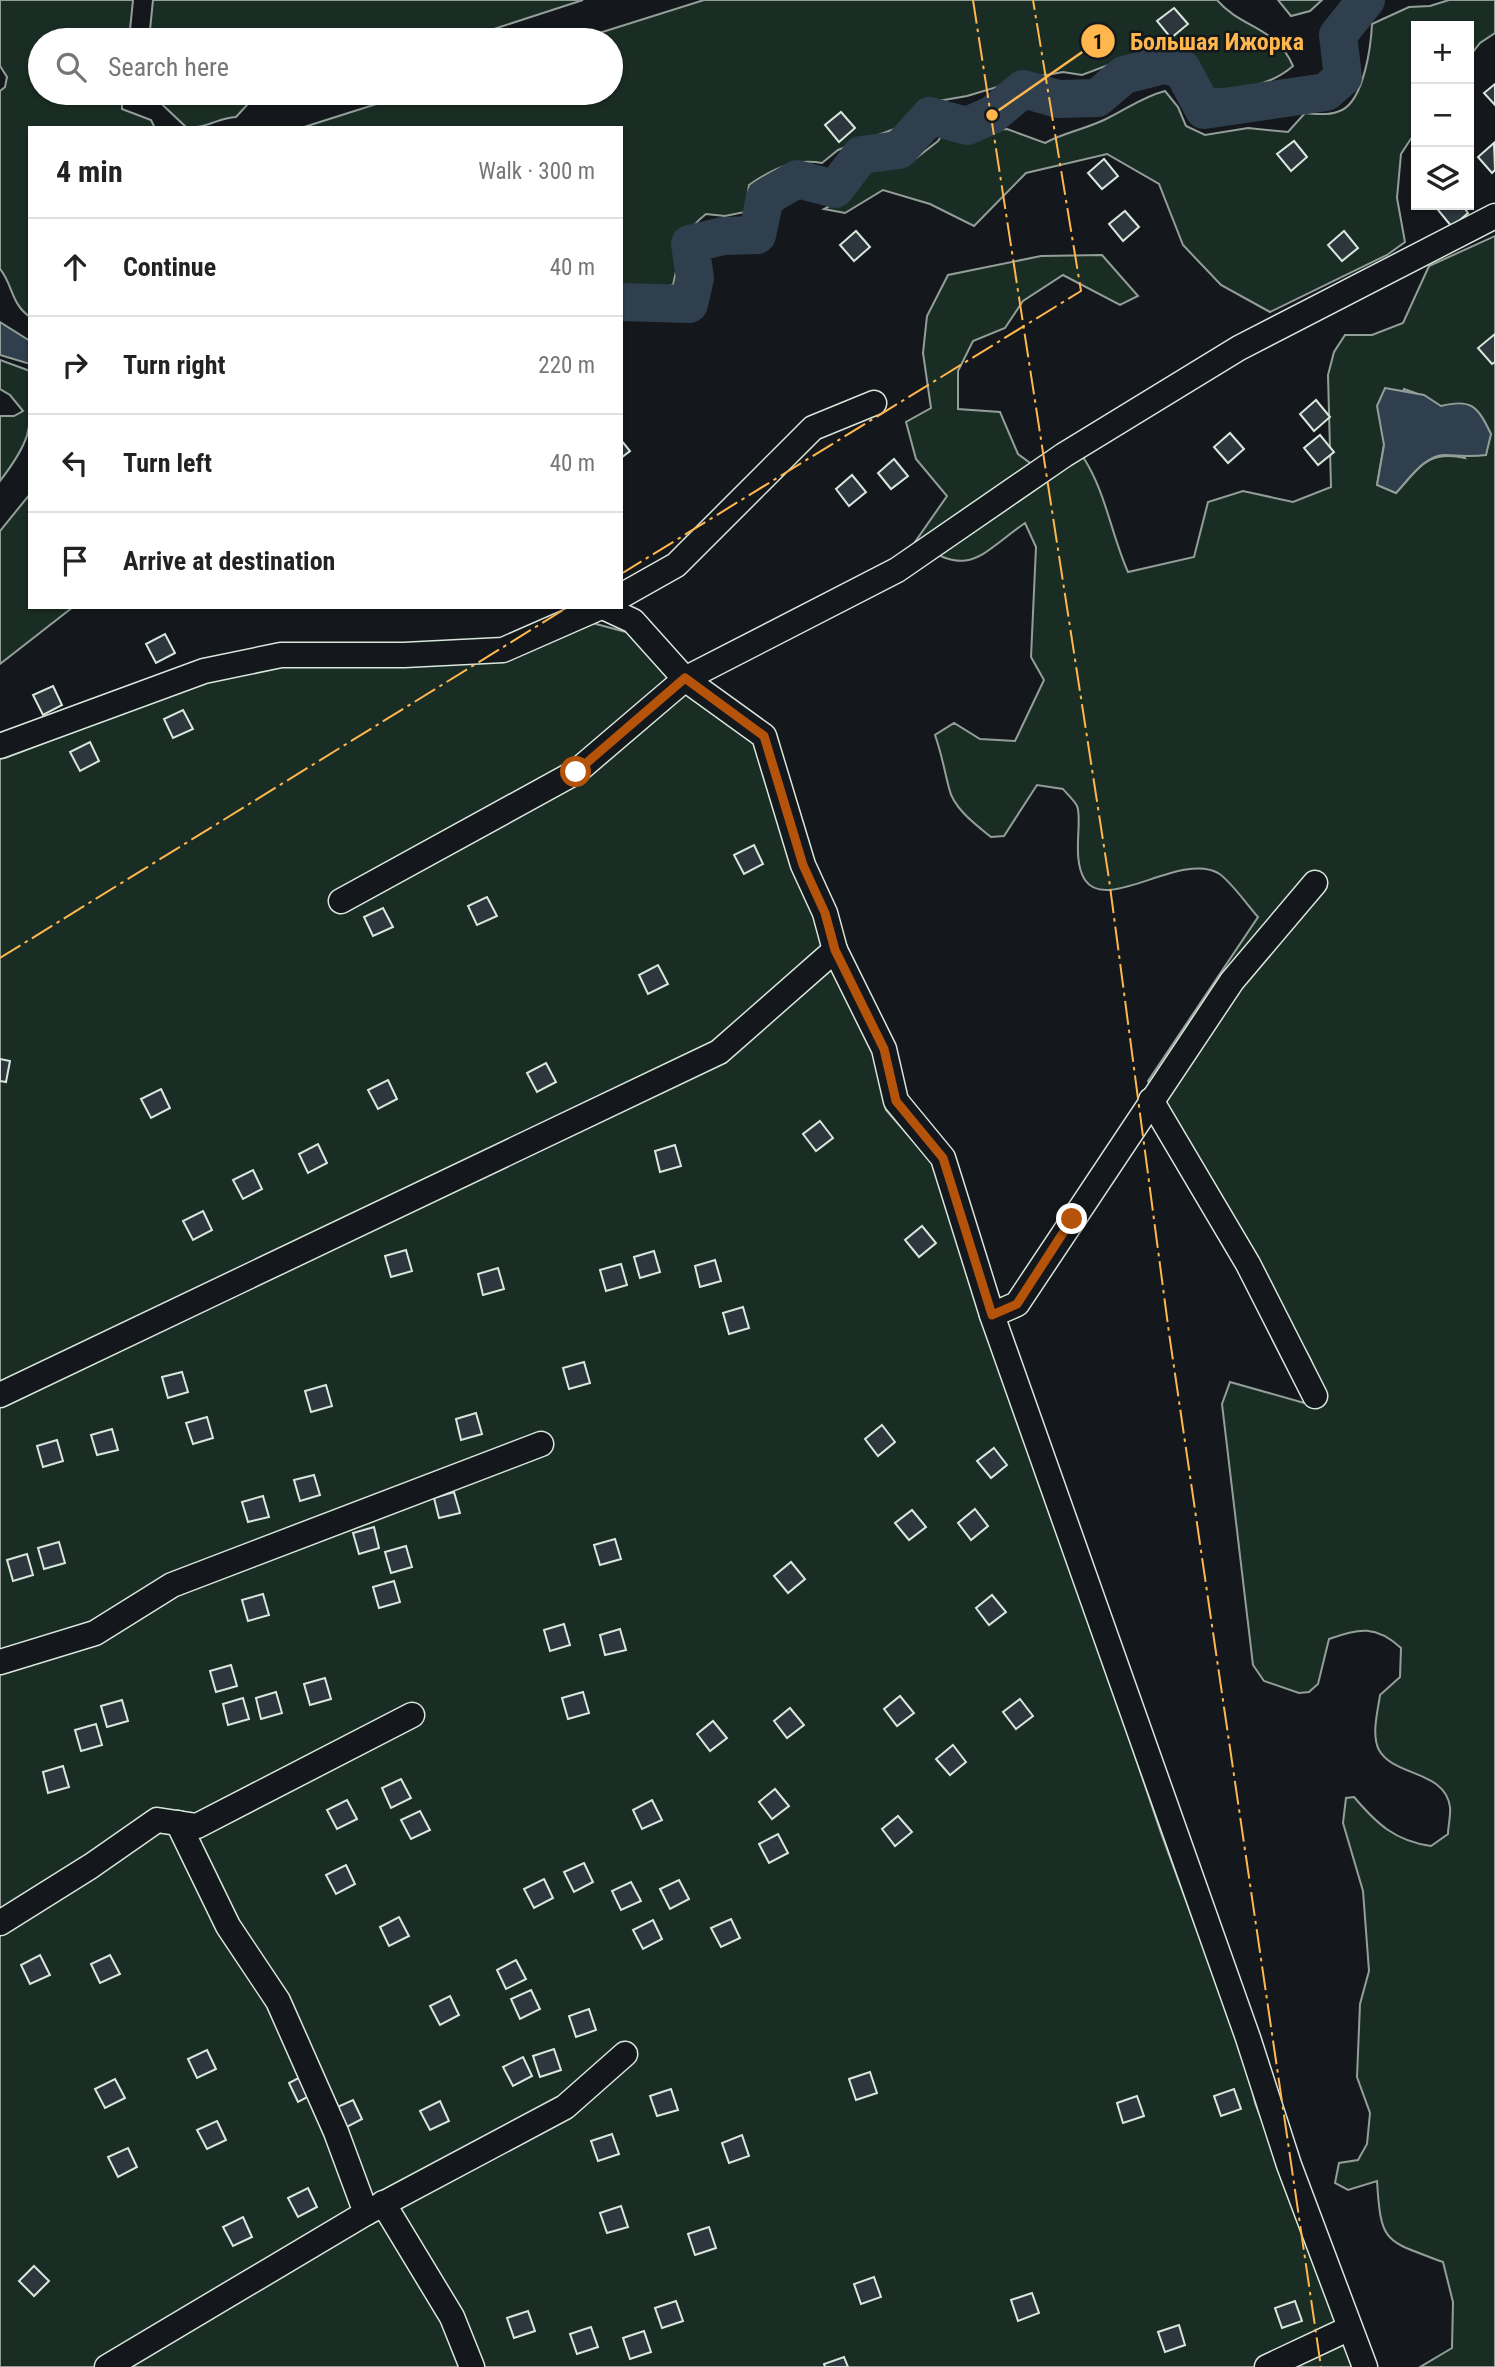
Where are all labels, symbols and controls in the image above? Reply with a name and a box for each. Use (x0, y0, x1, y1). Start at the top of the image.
callout: Большая Ижорка (1081, 19, 1318, 64)
map controls (1411, 21, 1474, 210)
button: + (1411, 21, 1474, 84)
search box (28, 28, 623, 105)
text: Большая Ижорка (1130, 28, 1304, 56)
text: 1 (1093, 30, 1103, 54)
icon: search (52, 48, 90, 86)
text: Search here (108, 52, 229, 82)
button: − (1411, 84, 1474, 147)
button: layers (1411, 147, 1474, 210)
text: 4 min (56, 154, 123, 189)
text: Walk · 300 m (478, 158, 595, 185)
icon: ahead (56, 248, 94, 286)
text: Continue (123, 252, 216, 282)
text: 40 m (550, 254, 595, 281)
icon: right (56, 346, 94, 384)
text: Turn right (123, 350, 225, 380)
text: 220 m (538, 352, 595, 379)
icon: left (56, 444, 94, 482)
text: Turn left (123, 448, 212, 478)
text: 40 m (550, 450, 595, 477)
icon: arrive (56, 542, 94, 580)
text: Arrive at destination (123, 546, 335, 576)
route start (560, 756, 591, 787)
route end (1056, 1203, 1087, 1234)

